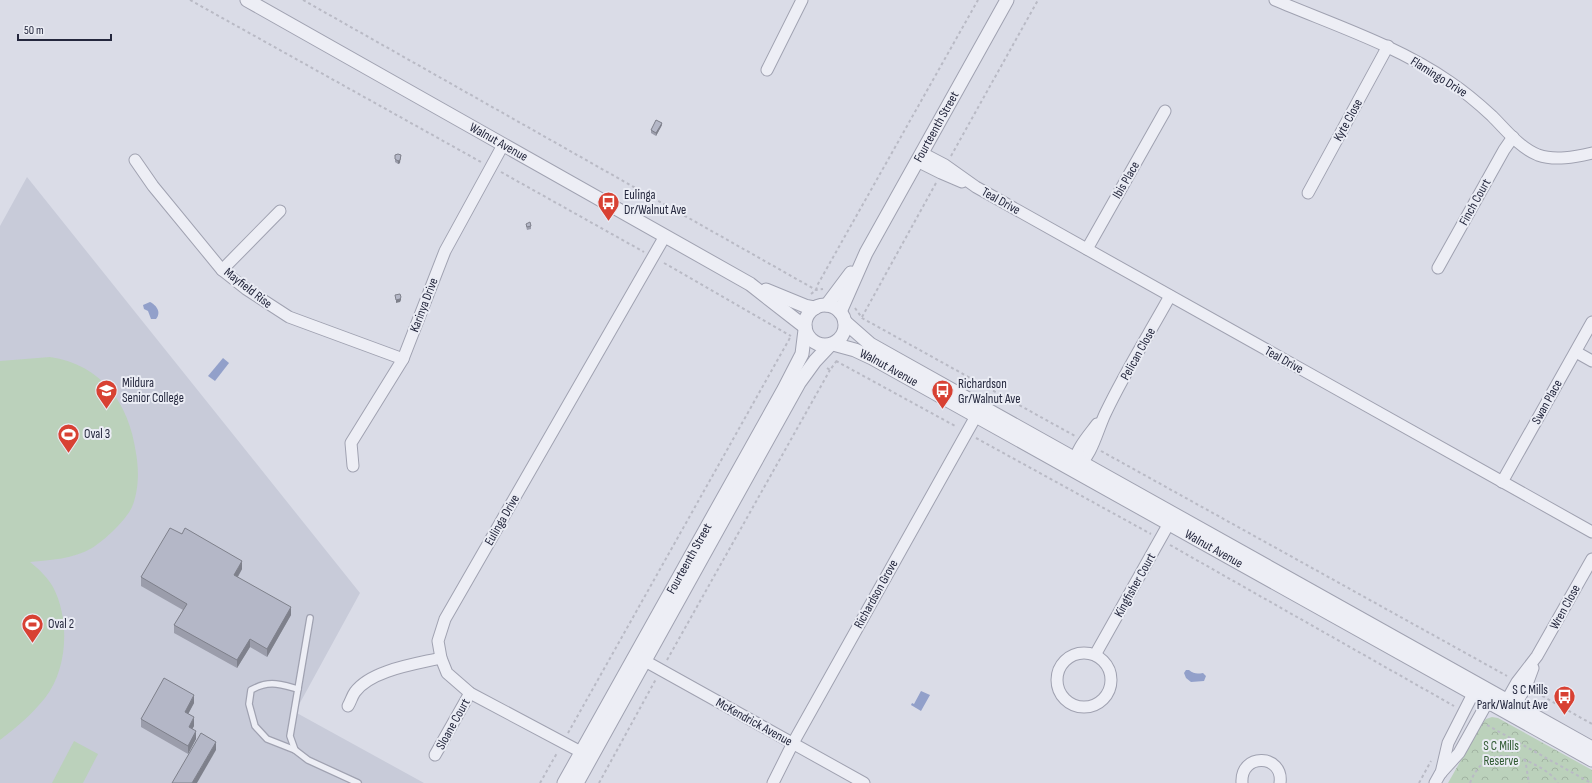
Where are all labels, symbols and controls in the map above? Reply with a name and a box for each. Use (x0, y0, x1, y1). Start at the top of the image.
scale bar (18, 16, 111, 42)
text: 50 m (24, 23, 44, 38)
street label: Flamingo Drive (1408, 53, 1470, 101)
street label: Fourteenth Street (910, 89, 962, 165)
street label: Kyte Close (1330, 96, 1366, 144)
street label: Walnut Avenue (467, 119, 531, 165)
street label: Ibis Place (1109, 158, 1143, 202)
street label: Finch Court (1456, 176, 1494, 228)
street label: Teal Drive (979, 184, 1023, 218)
place label: Eulinga Dr/Walnut Ave (624, 187, 686, 218)
bus stop icon: Eulinga Dr/Walnut Ave (595, 189, 621, 222)
street label: Mayfield Rise (221, 264, 275, 312)
street label: Karinya Drive (406, 275, 442, 335)
street label: Pelican Close (1117, 325, 1159, 383)
street label: Teal Drive (1262, 343, 1306, 377)
street label: Walnut Avenue (857, 345, 921, 390)
place label: Mildura Senior College (122, 375, 184, 406)
place label: Richardson Gr/Walnut Ave (958, 376, 1020, 407)
school or university icon: Mildura Senior College (94, 377, 120, 410)
street label: Swan Place (1528, 377, 1566, 427)
bus stop icon: Richardson Gr/Walnut Ave (929, 378, 955, 411)
sports icon: Oval 3 (55, 421, 81, 454)
place label: Oval 3 (84, 426, 110, 442)
street label: Eulinga Drive (481, 492, 523, 548)
street label: Fourteenth Street (663, 520, 715, 597)
street label: Walnut Avenue (1182, 526, 1246, 572)
street label: Kingfisher Court (1111, 550, 1159, 620)
street label: Richardson Grove (851, 557, 901, 631)
street label: Wren Close (1546, 582, 1584, 632)
sports icon: Oval 2 (19, 611, 45, 644)
place label: Oval 2 (48, 616, 74, 632)
place label: S C Mills Park/Walnut Ave (1477, 682, 1548, 713)
bus stop icon: S C Mills Park/Walnut Ave (1551, 684, 1577, 717)
street label: McKendrick Avenue (713, 694, 795, 750)
street label: Sloane Court (432, 696, 474, 752)
park label: S C Mills Reserve (1483, 738, 1519, 769)

